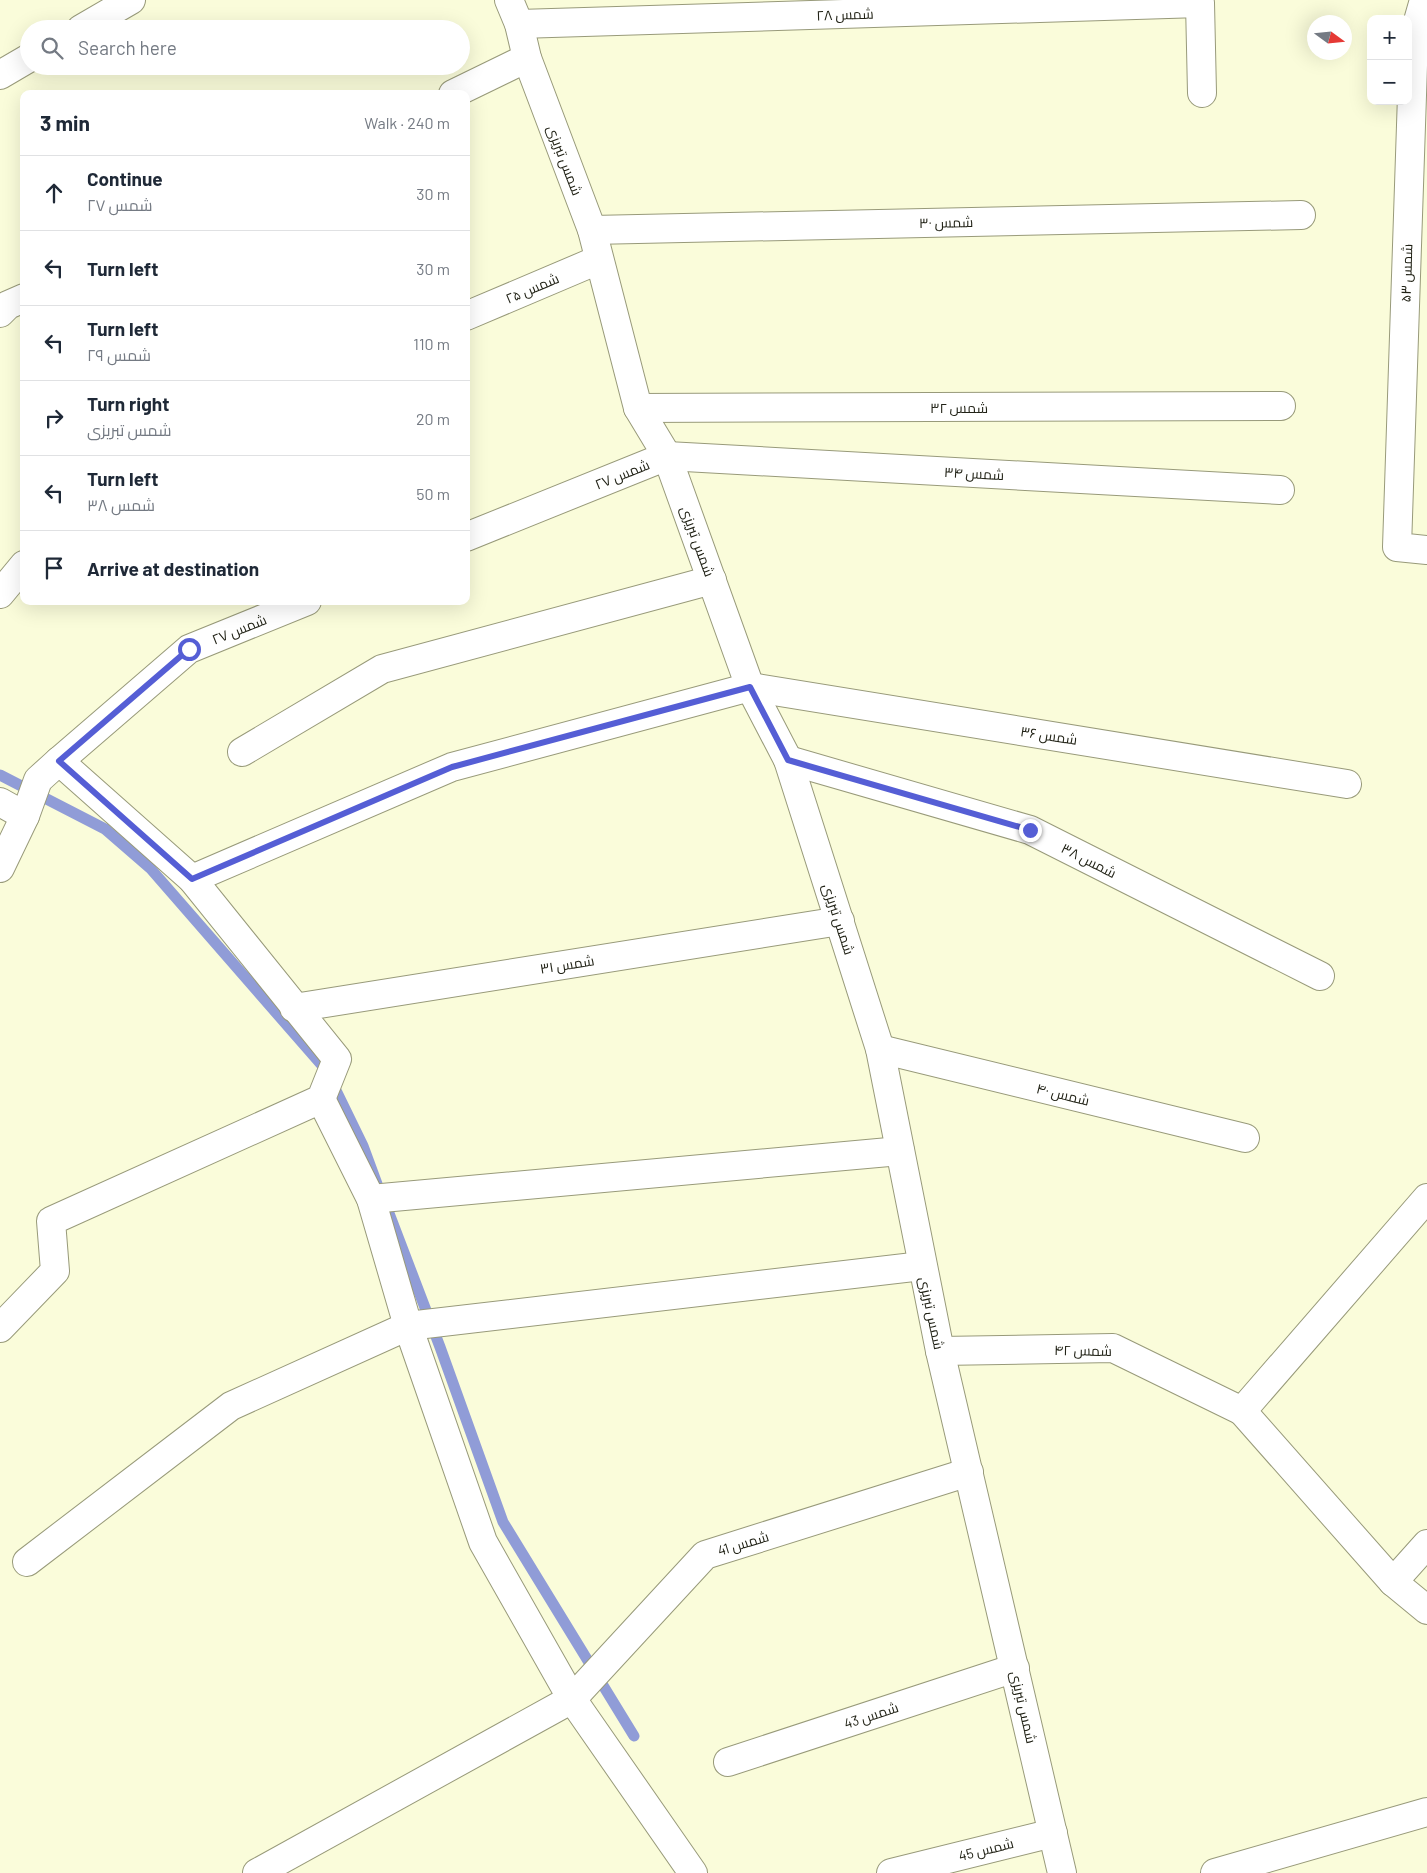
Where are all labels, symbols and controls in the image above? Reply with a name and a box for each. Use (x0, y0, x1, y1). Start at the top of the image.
street label: شمس ۲۸ (816, 5, 874, 23)
north arrow (1307, 15, 1352, 60)
map controls (1367, 15, 1412, 105)
button: + (1367, 15, 1412, 60)
search box (20, 20, 470, 75)
icon: search (38, 34, 66, 62)
text: Search here (78, 36, 177, 59)
button: − (1367, 60, 1412, 105)
text: 3 min (40, 110, 90, 135)
text: Walk · 240 m (364, 113, 450, 132)
street label: شمس تبریزی (544, 122, 586, 198)
text: Continue (87, 167, 163, 190)
icon: ahead (40, 179, 68, 207)
text: 30 m (416, 184, 450, 203)
text: شمس ۲۷ (87, 195, 153, 214)
street label: شمس ۳۰ (919, 213, 973, 231)
street label: شمس ۵۳ (1396, 244, 1416, 302)
icon: left (40, 254, 68, 282)
text: Turn left (87, 257, 158, 280)
text: 30 m (416, 259, 450, 278)
street label: شمس ۲۵ (503, 269, 561, 307)
text: Turn left (87, 317, 158, 340)
icon: left (40, 329, 68, 357)
text: 110 m (413, 334, 450, 353)
text: شمس ۲۹ (87, 345, 151, 364)
text: Turn right (87, 392, 169, 415)
street label: شمس ۳۲ (930, 399, 988, 416)
icon: right (40, 404, 68, 432)
text: 20 m (416, 409, 450, 428)
text: شمس تبریزی (87, 420, 171, 439)
street label: شمس ۲۷ (592, 455, 652, 493)
street label: شمس ۳۴ (944, 463, 1004, 483)
text: Turn left (87, 467, 158, 490)
icon: left (40, 479, 68, 507)
text: 50 m (416, 484, 450, 503)
text: شمس ۳۸ (87, 495, 155, 514)
street label: شمس تبریزی (677, 503, 719, 579)
icon: arrive (40, 554, 68, 582)
text: Arrive at destination (87, 557, 259, 580)
street label: شمس ۲۷ (209, 610, 269, 648)
route start (178, 638, 201, 661)
street label: شمس ۳۶ (1019, 722, 1079, 748)
route end (1019, 819, 1042, 842)
street label: شمس ۳۸ (1059, 839, 1119, 881)
street label: شمس تبریزی (820, 881, 858, 957)
street label: شمس ۳۱ (538, 951, 596, 977)
street label: شمس ۴۰ (1035, 1079, 1091, 1109)
street label: شمس تبریزی (916, 1275, 948, 1351)
street label: شمس ۴۲ (1054, 1341, 1112, 1359)
street label: شمس 41 (715, 1527, 771, 1559)
street label: شمس تبریزی (1007, 1669, 1041, 1745)
street label: شمس 43 (842, 1698, 900, 1732)
street label: شمس 45 (957, 1834, 1015, 1864)

